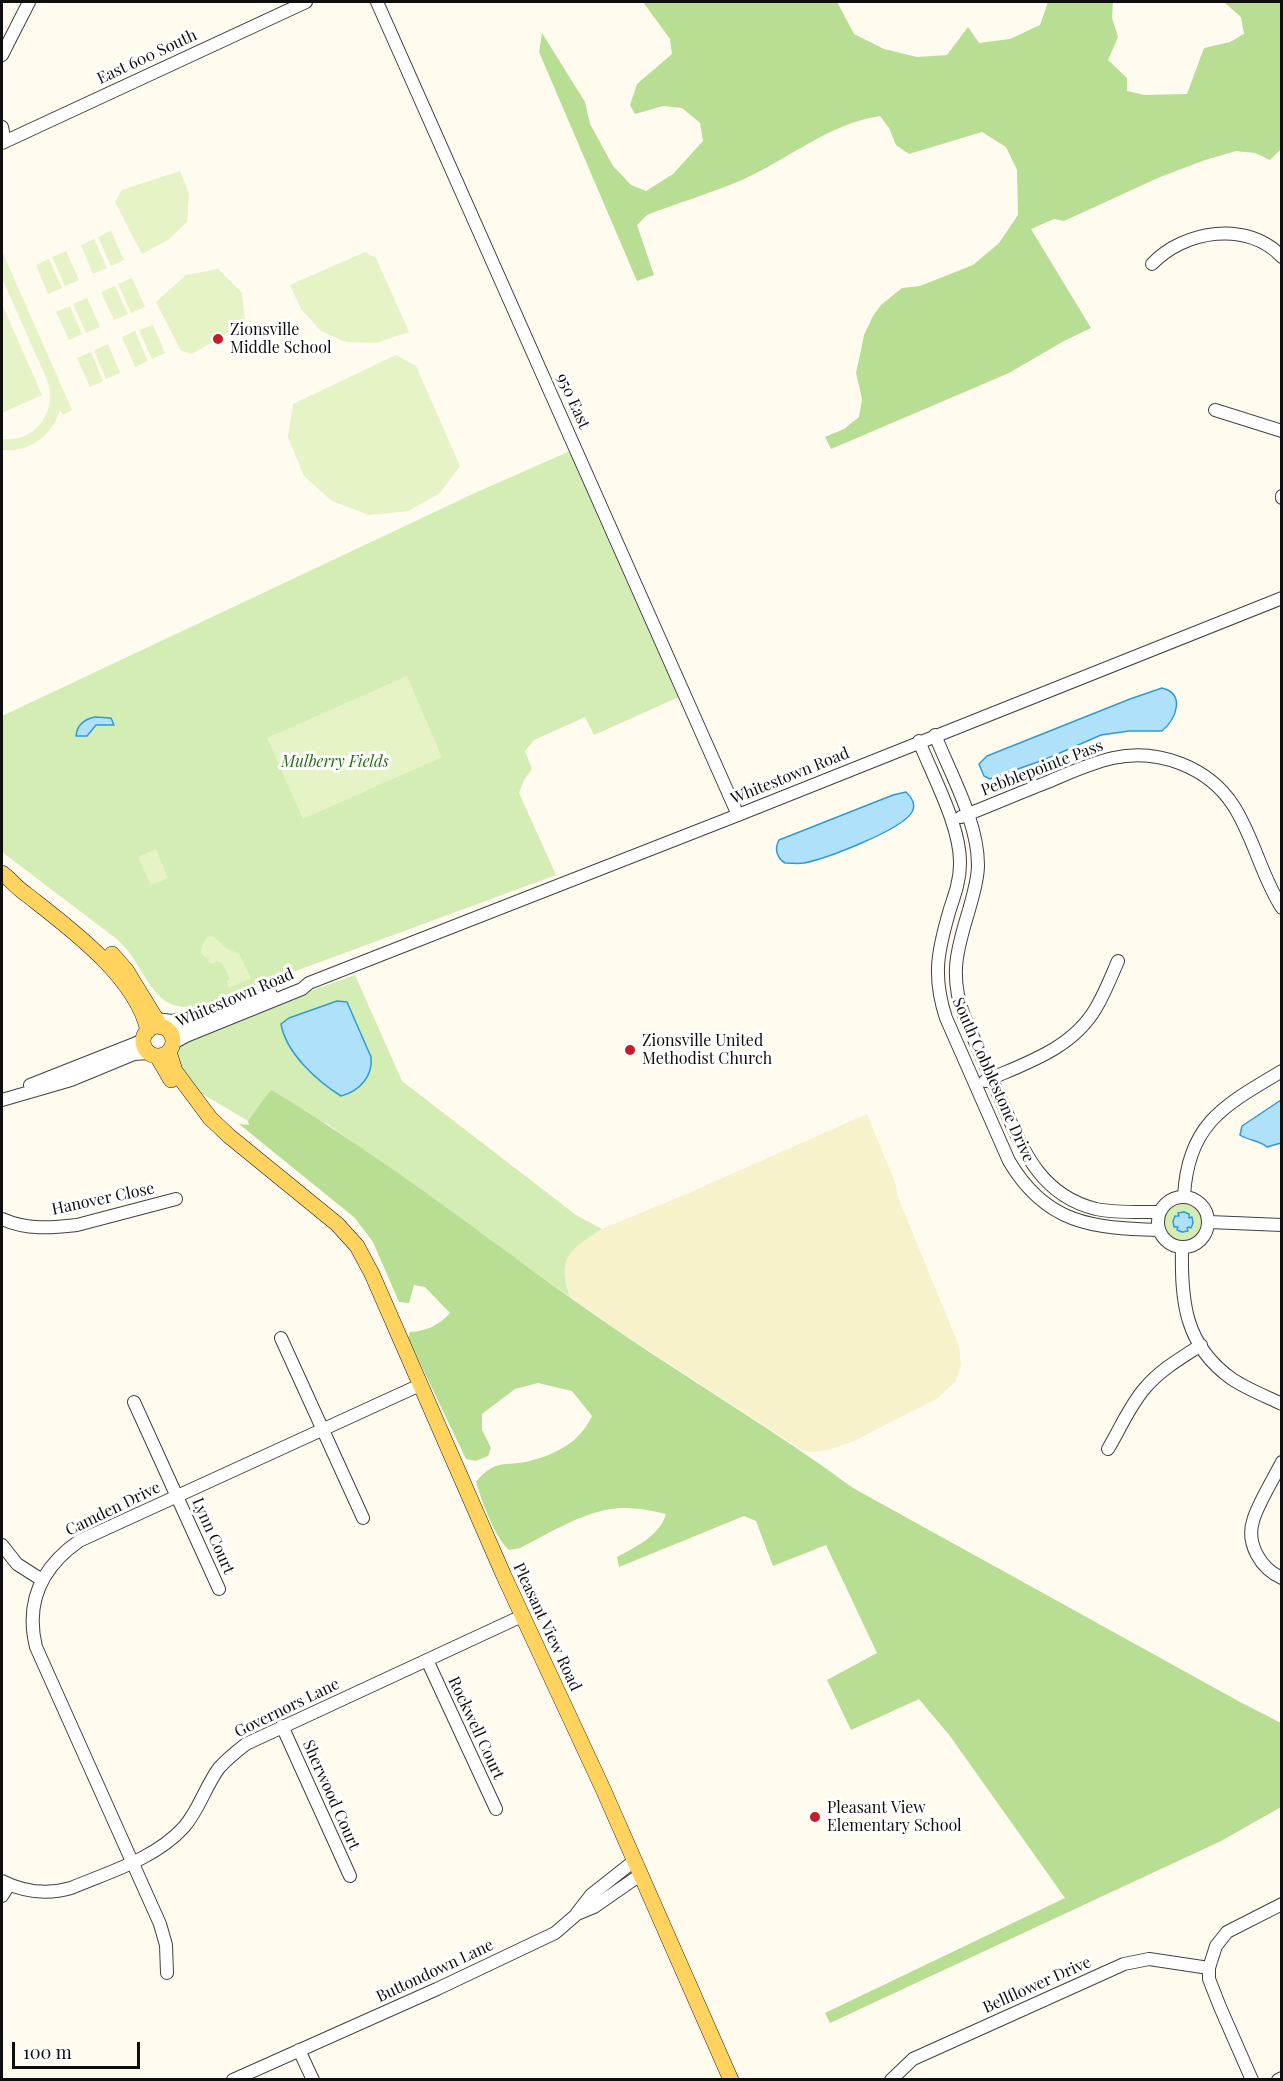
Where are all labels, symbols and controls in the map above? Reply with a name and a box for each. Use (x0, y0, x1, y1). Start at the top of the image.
street label: East 600 South (94, 26, 200, 88)
place label: Zionsville Middle School (230, 320, 331, 358)
marker: Zionsville Middle School (211, 332, 225, 346)
street label: 950 East (552, 370, 594, 432)
street label: Pebblepointe Pass (978, 736, 1106, 800)
street label: Whitestown Road (728, 744, 852, 808)
park label: Mulberry Fields (281, 752, 389, 772)
street label: Whitestown Road (173, 965, 297, 1031)
street label: South Cobblestone Drive (948, 995, 1038, 1165)
place label: Zionsville United Methodist Church (642, 1031, 772, 1069)
marker: Zionsville United Methodist Church (623, 1043, 637, 1057)
street label: Hanover Close (50, 1179, 156, 1219)
street label: Camden Drive (62, 1478, 164, 1540)
street label: Lynn Court (188, 1495, 238, 1577)
street label: Pleasant View Road (509, 1560, 585, 1694)
street label: Governors Lane (231, 1674, 343, 1742)
street label: Rockwell Court (444, 1674, 508, 1782)
street label: Sherwood Court (298, 1737, 364, 1853)
place label: Pleasant View Elementary School (827, 1798, 962, 1836)
marker: Pleasant View Elementary School (808, 1810, 822, 1824)
street label: Buttondown Lane (373, 1935, 497, 2007)
street label: Bellflower Drive (980, 1953, 1094, 2017)
scale bar (15, 2030, 142, 2068)
text: 100 m (23, 2040, 72, 2064)

